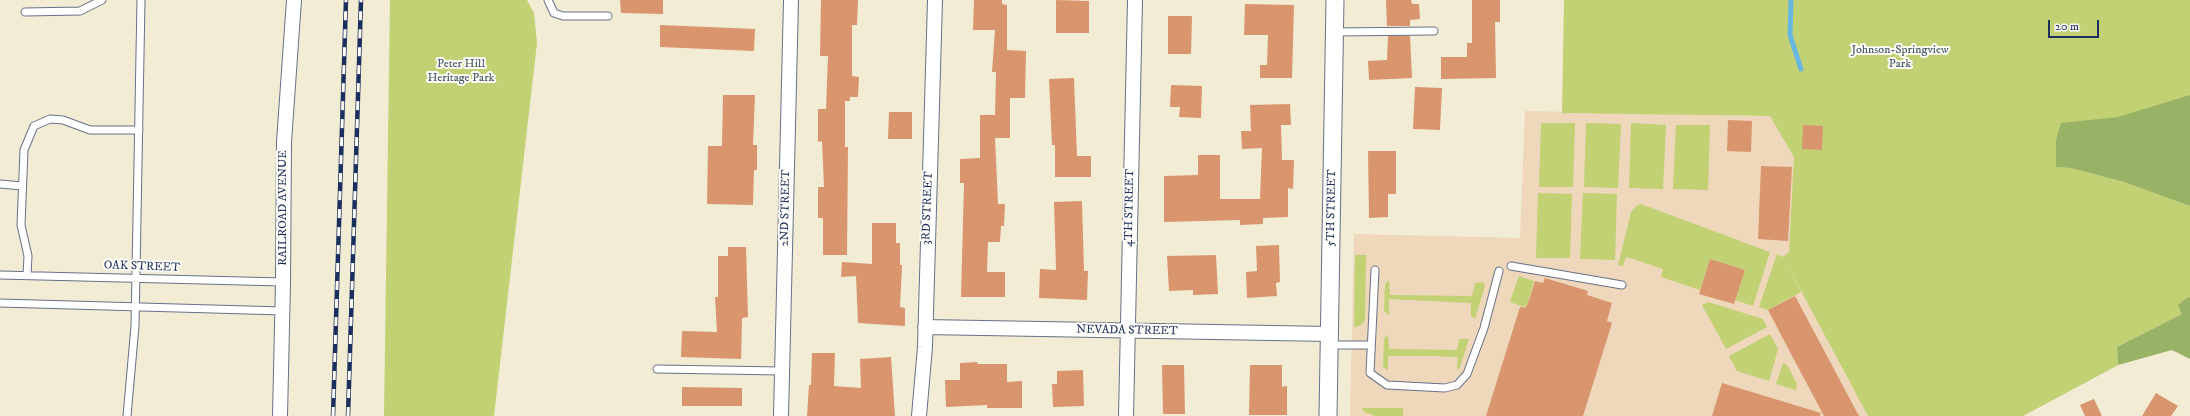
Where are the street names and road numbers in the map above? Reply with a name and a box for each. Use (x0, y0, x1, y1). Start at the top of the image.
street label: RAILROAD AVENUE (277, 150, 291, 266)
street label: 4TH STREET (1122, 169, 1138, 247)
street label: 5TH STREET (1324, 169, 1340, 247)
street label: 2ND STREET (778, 170, 794, 246)
street label: 3RD STREET (920, 171, 936, 245)
street label: OAK STREET (104, 258, 180, 276)
street label: NEVADA STREET (1076, 323, 1178, 339)

